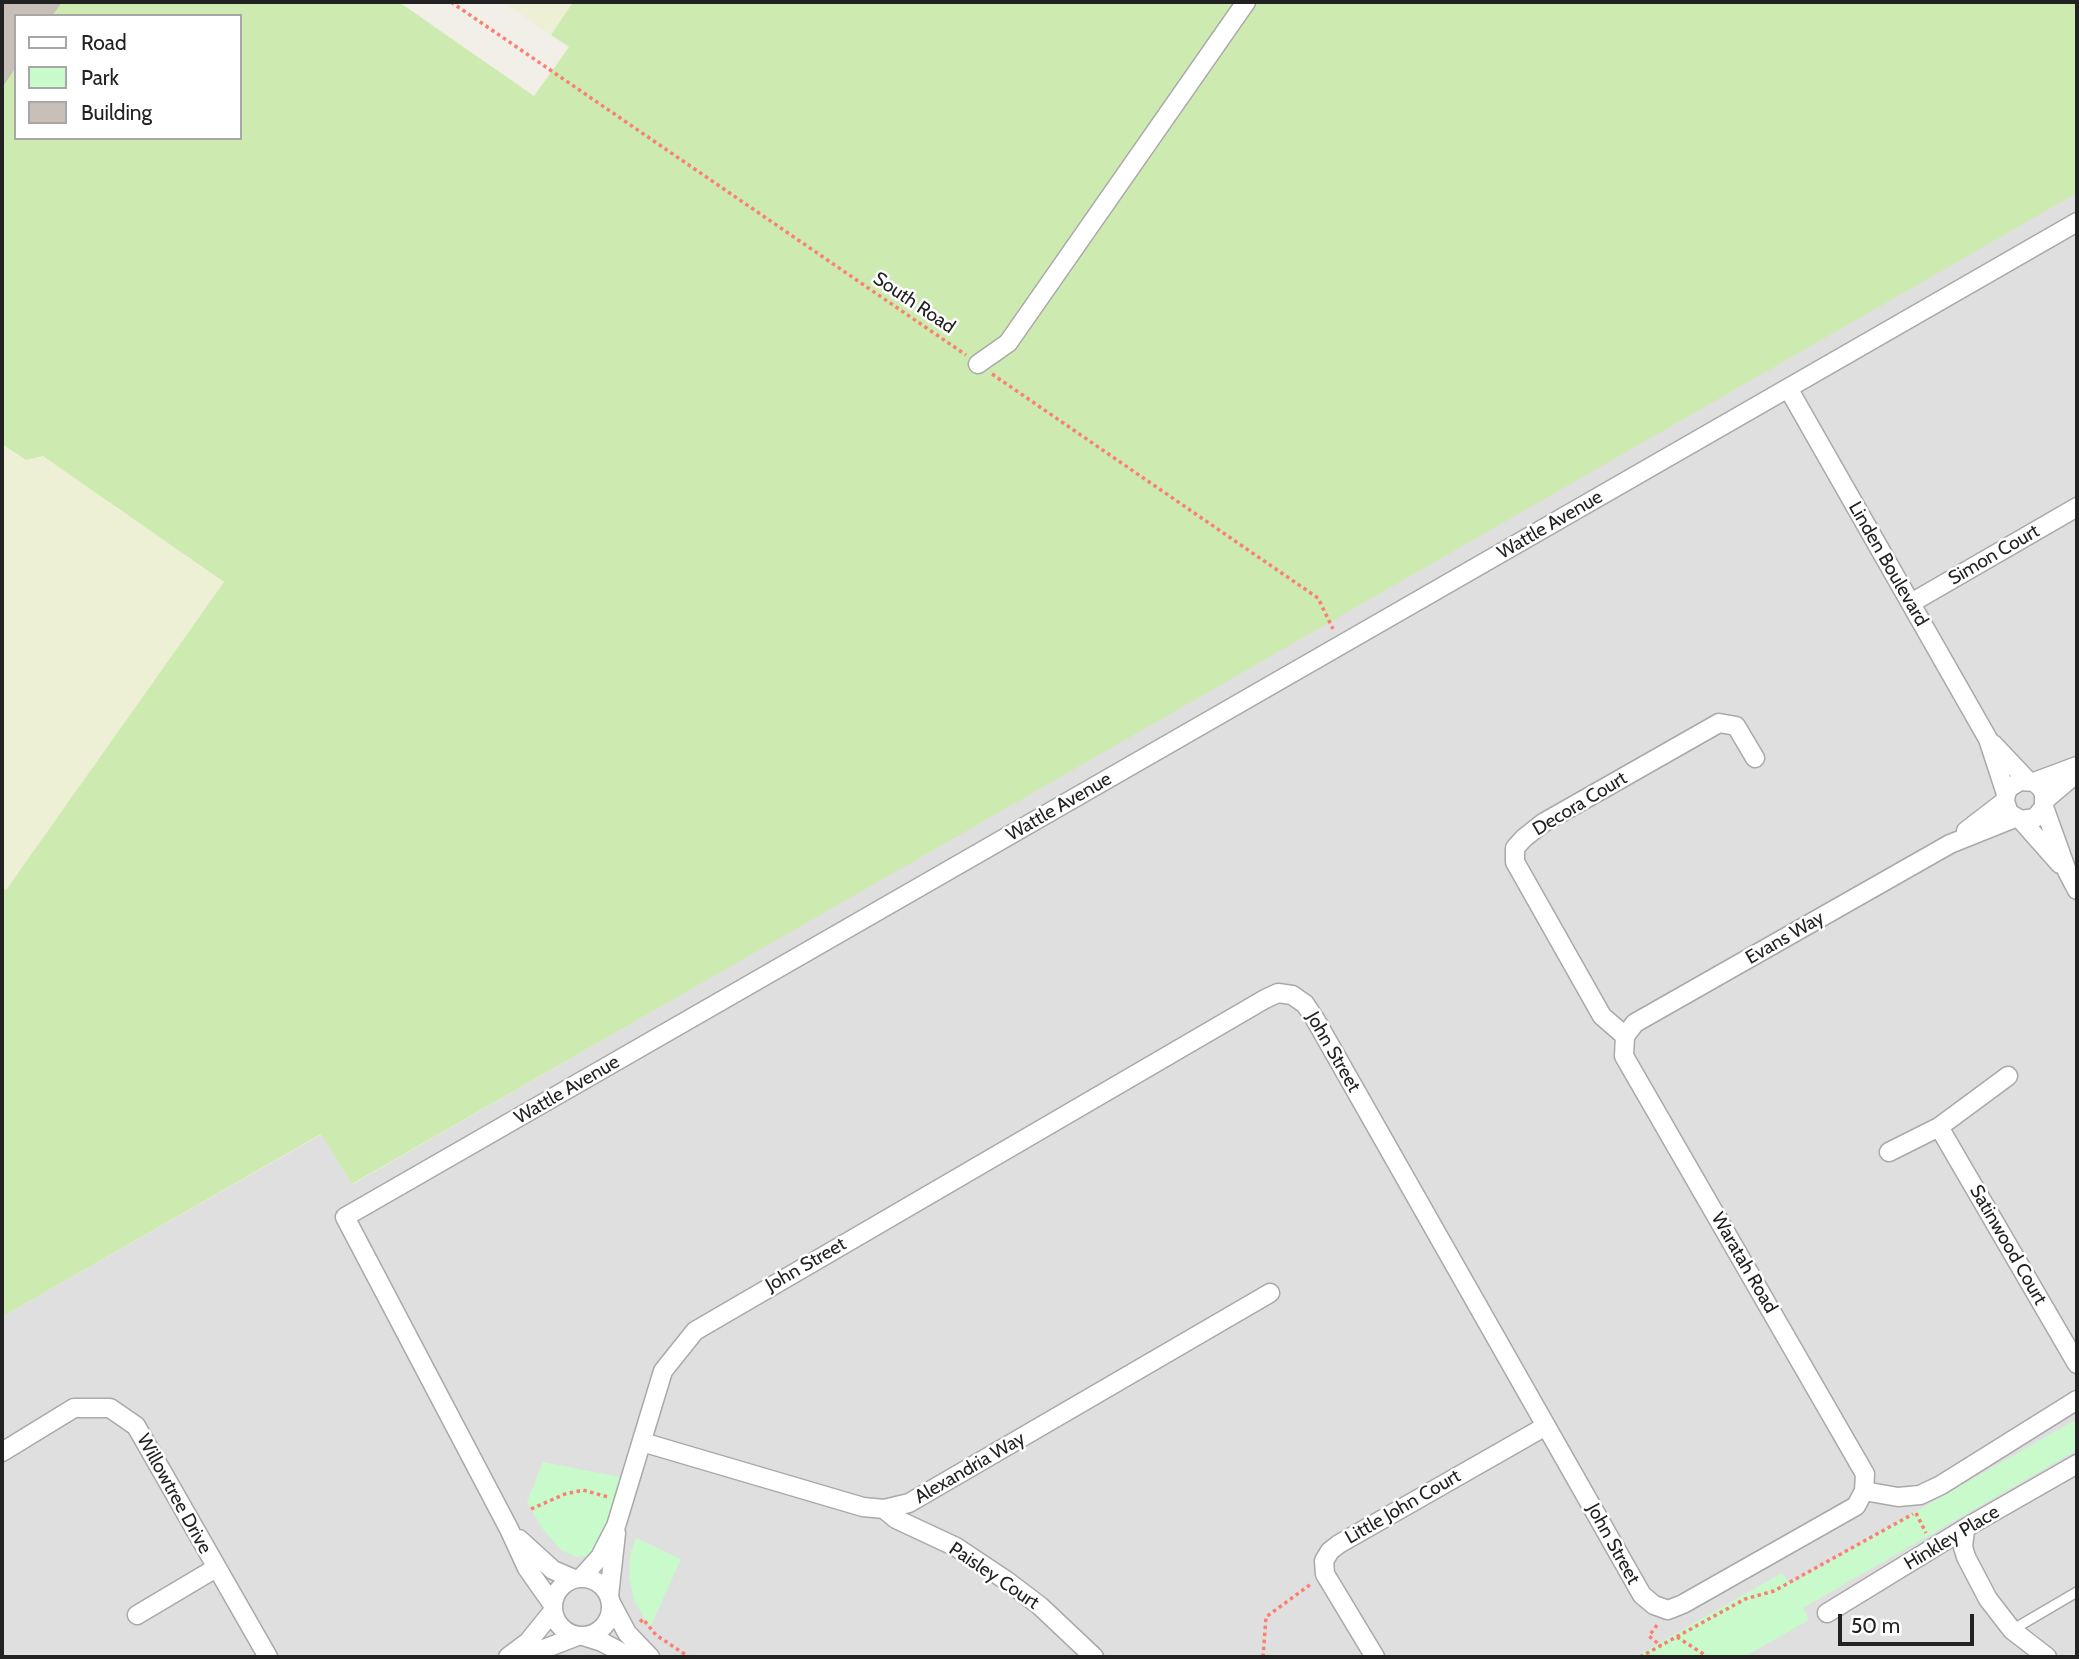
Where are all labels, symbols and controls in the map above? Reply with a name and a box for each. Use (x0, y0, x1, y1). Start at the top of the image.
legend (14, 14, 242, 140)
text: Road (81, 30, 127, 55)
text: Park (81, 65, 119, 90)
text: Building (81, 100, 152, 125)
street label: South Road (869, 267, 959, 339)
street label: Wattle Avenue (1493, 486, 1607, 564)
street label: Linden Boulevard (1843, 498, 1933, 630)
street label: Simon Court (1944, 520, 2044, 590)
street label: Decora Court (1529, 767, 1631, 841)
street label: Wattle Avenue (1002, 768, 1116, 846)
street label: Evans Way (1742, 906, 1828, 970)
street label: John Street (1301, 1008, 1365, 1096)
street label: Wattle Avenue (510, 1051, 624, 1129)
street label: Satinwood Court (1964, 1181, 2052, 1309)
street label: Waratah Road (1706, 1209, 1782, 1317)
street label: John Street (762, 1233, 850, 1297)
street label: Alexandria Way (911, 1427, 1029, 1509)
street label: Willowtree Drive (132, 1430, 216, 1558)
street label: Little John Court (1341, 1465, 1465, 1549)
street label: John Street (1581, 1500, 1645, 1588)
street label: Hinkley Place (1900, 1501, 2004, 1575)
street label: Paisley Court (945, 1538, 1043, 1614)
scale bar (1841, 1600, 1978, 1644)
text: 50 m (1851, 1613, 1900, 1638)

